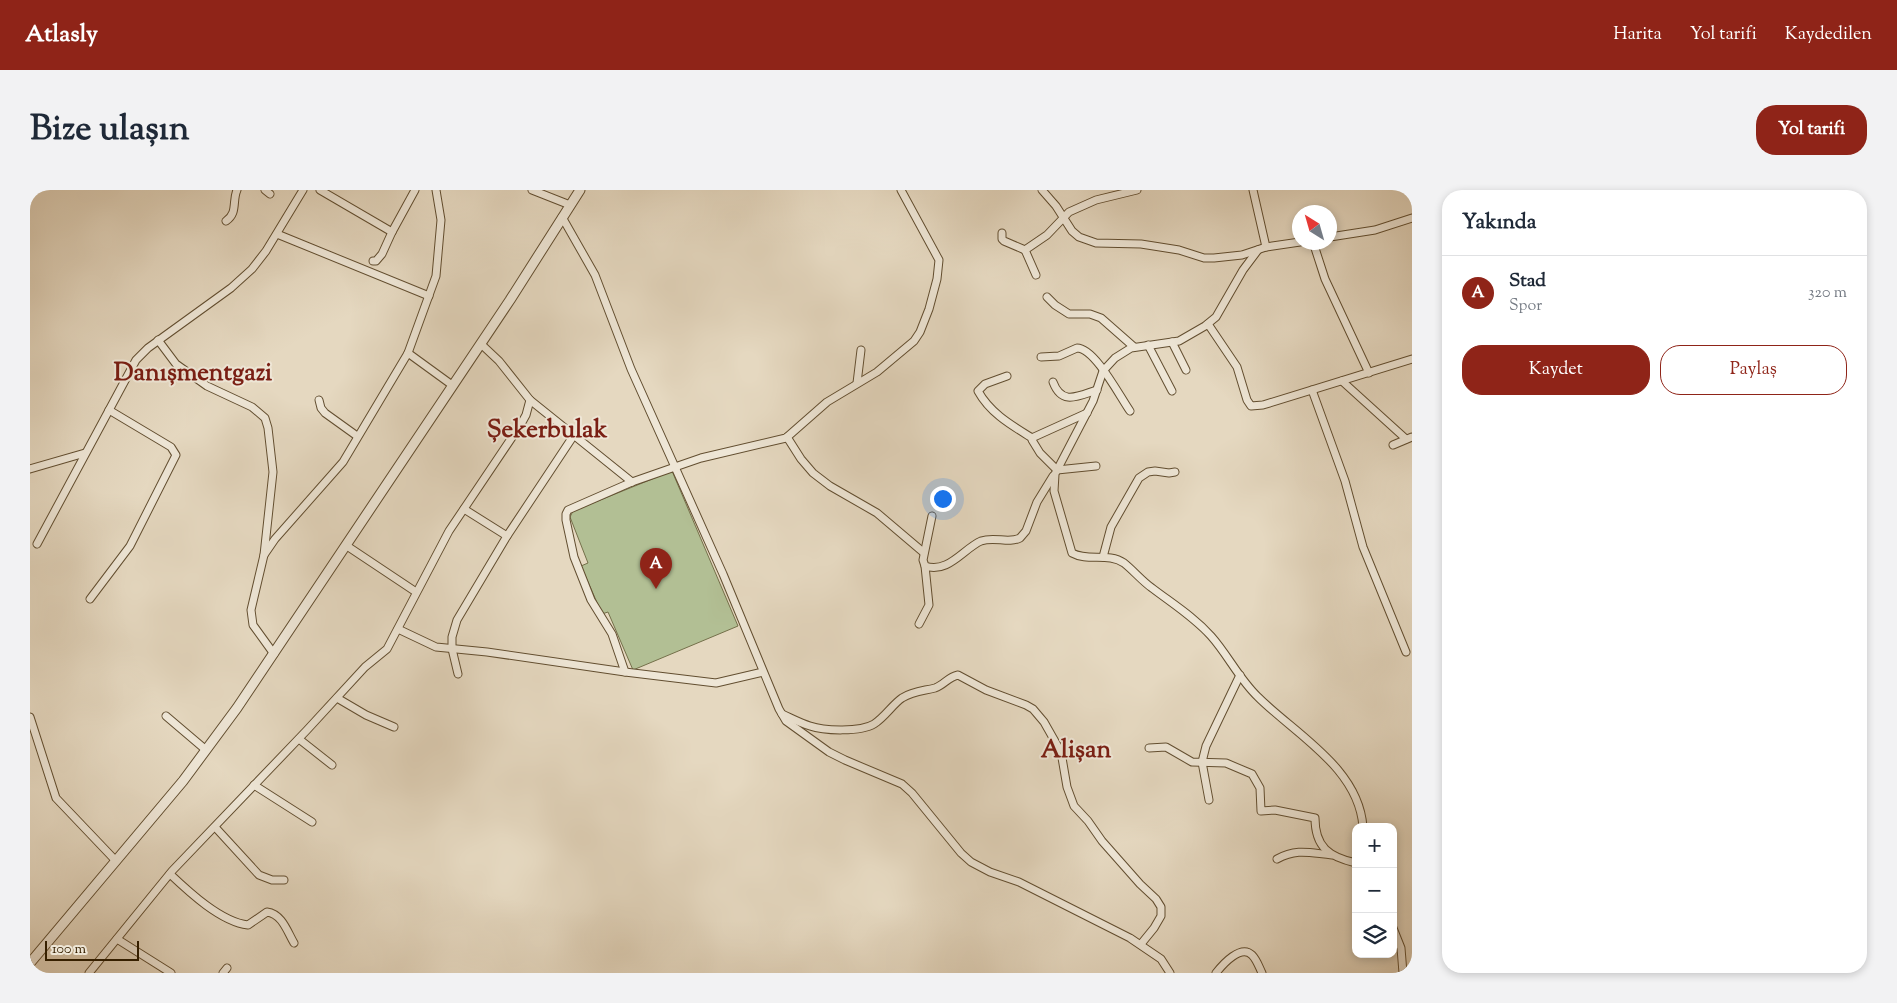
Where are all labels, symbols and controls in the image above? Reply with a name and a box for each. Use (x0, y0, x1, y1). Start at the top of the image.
text: Atlasly (25, 18, 98, 52)
text: Harita (1613, 22, 1662, 48)
text: Yol tarifi (1690, 22, 1757, 48)
text: Kaydedilen (1785, 22, 1872, 48)
text: Bize ulaşın (30, 105, 189, 156)
button: Yol tarifi (1756, 105, 1867, 155)
north arrow (1292, 205, 1337, 250)
text: Yakında (1462, 208, 1536, 238)
text: Stad (1509, 268, 1546, 295)
text: A (1472, 282, 1485, 305)
text: 320 m (1808, 282, 1847, 305)
text: Spor (1509, 295, 1542, 318)
button: Kaydet (1462, 345, 1650, 395)
button: Paylaş (1660, 345, 1847, 395)
district label: Danışmentgazi (114, 356, 272, 392)
district label: Şekerbulak (487, 413, 608, 449)
your location (930, 486, 956, 512)
pin: A (640, 548, 672, 589)
district label: Alişan (1041, 733, 1111, 769)
map controls (1352, 823, 1397, 958)
button: + (1352, 823, 1397, 868)
button: − (1352, 868, 1397, 913)
button: layers (1352, 913, 1397, 958)
scale bar (45, 938, 139, 961)
text: 100 m (52, 940, 86, 960)

